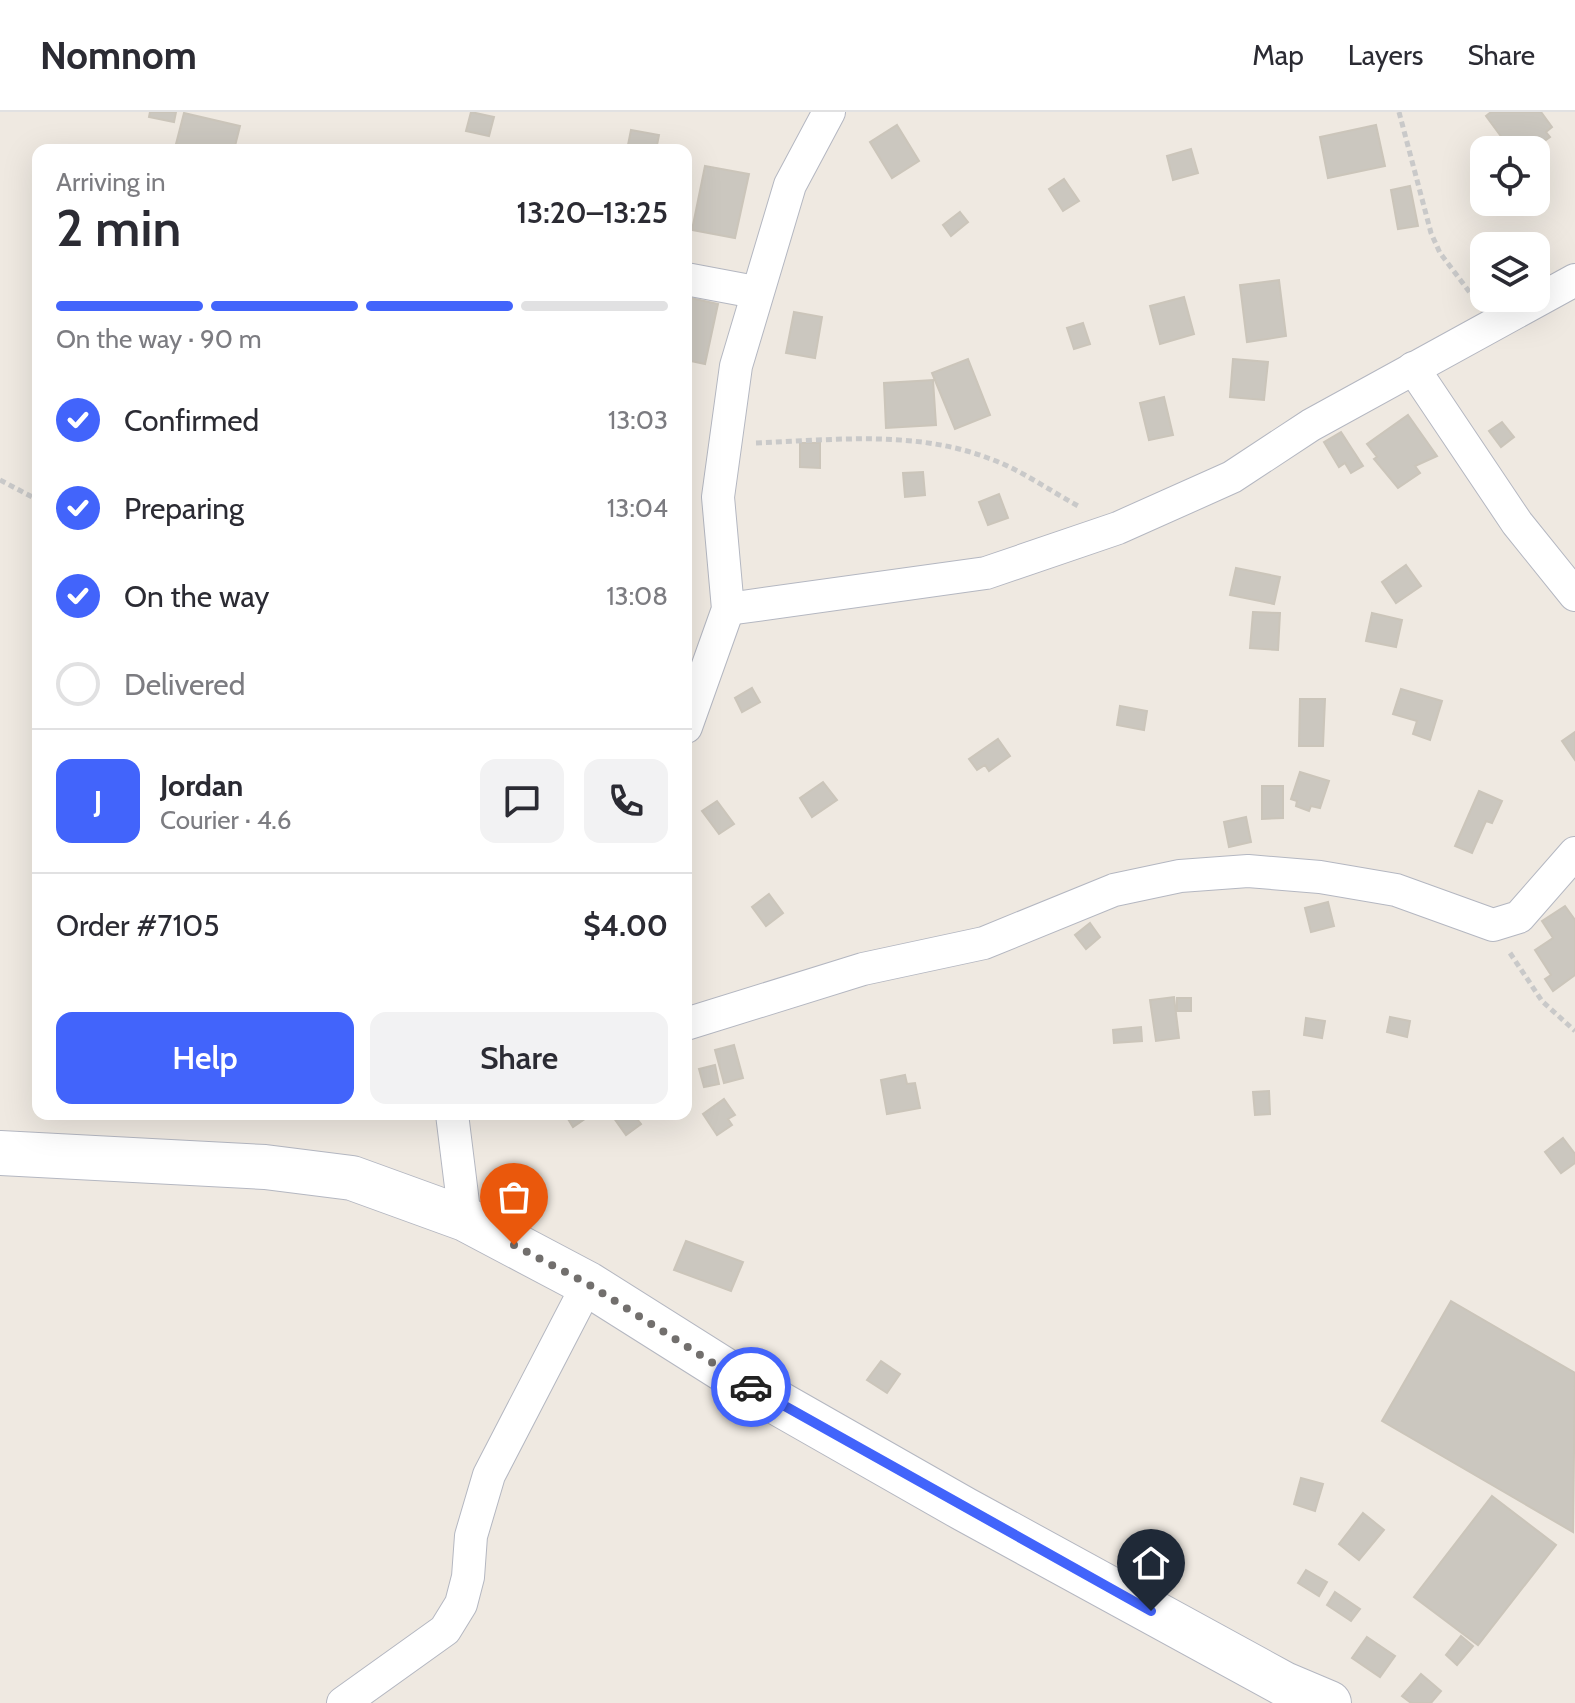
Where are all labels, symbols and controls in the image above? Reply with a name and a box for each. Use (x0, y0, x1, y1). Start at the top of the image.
text: Nomnom (40, 32, 197, 79)
text: Map (1252, 38, 1304, 72)
text: Layers (1348, 38, 1423, 72)
text: Share (1467, 38, 1535, 72)
map controls (1470, 136, 1550, 312)
button: locate (1470, 136, 1550, 216)
text: Arriving in (56, 166, 166, 198)
text: 13:20–13:25 (516, 194, 668, 231)
text: 2 min (56, 196, 181, 259)
button: layers (1470, 232, 1550, 312)
text: On the way · 90 m (56, 323, 262, 355)
icon: check (56, 398, 100, 442)
text: Confirmed (124, 402, 259, 439)
text: 13:03 (608, 404, 668, 436)
icon: check (56, 486, 100, 530)
text: Preparing (124, 490, 244, 527)
text: 13:04 (607, 492, 668, 524)
icon: check (56, 574, 100, 618)
text: On the way (124, 578, 269, 615)
text: 13:08 (606, 580, 668, 612)
text: Delivered (124, 666, 245, 703)
button: chat (480, 759, 564, 843)
button: phone (584, 759, 668, 843)
text: Jordan (160, 767, 243, 804)
text: J (94, 783, 102, 820)
text: Courier · 4.6 (160, 804, 292, 836)
text: Order #7105 (56, 907, 219, 944)
text: $4.00 (583, 907, 668, 944)
button: Help (56, 1012, 354, 1104)
button: Share (370, 1012, 668, 1104)
pin (480, 1163, 548, 1245)
icon: bag (492, 1175, 536, 1219)
courier (711, 1347, 791, 1427)
icon: car (729, 1365, 773, 1409)
pin (1117, 1529, 1185, 1611)
icon: home (1129, 1541, 1173, 1585)

